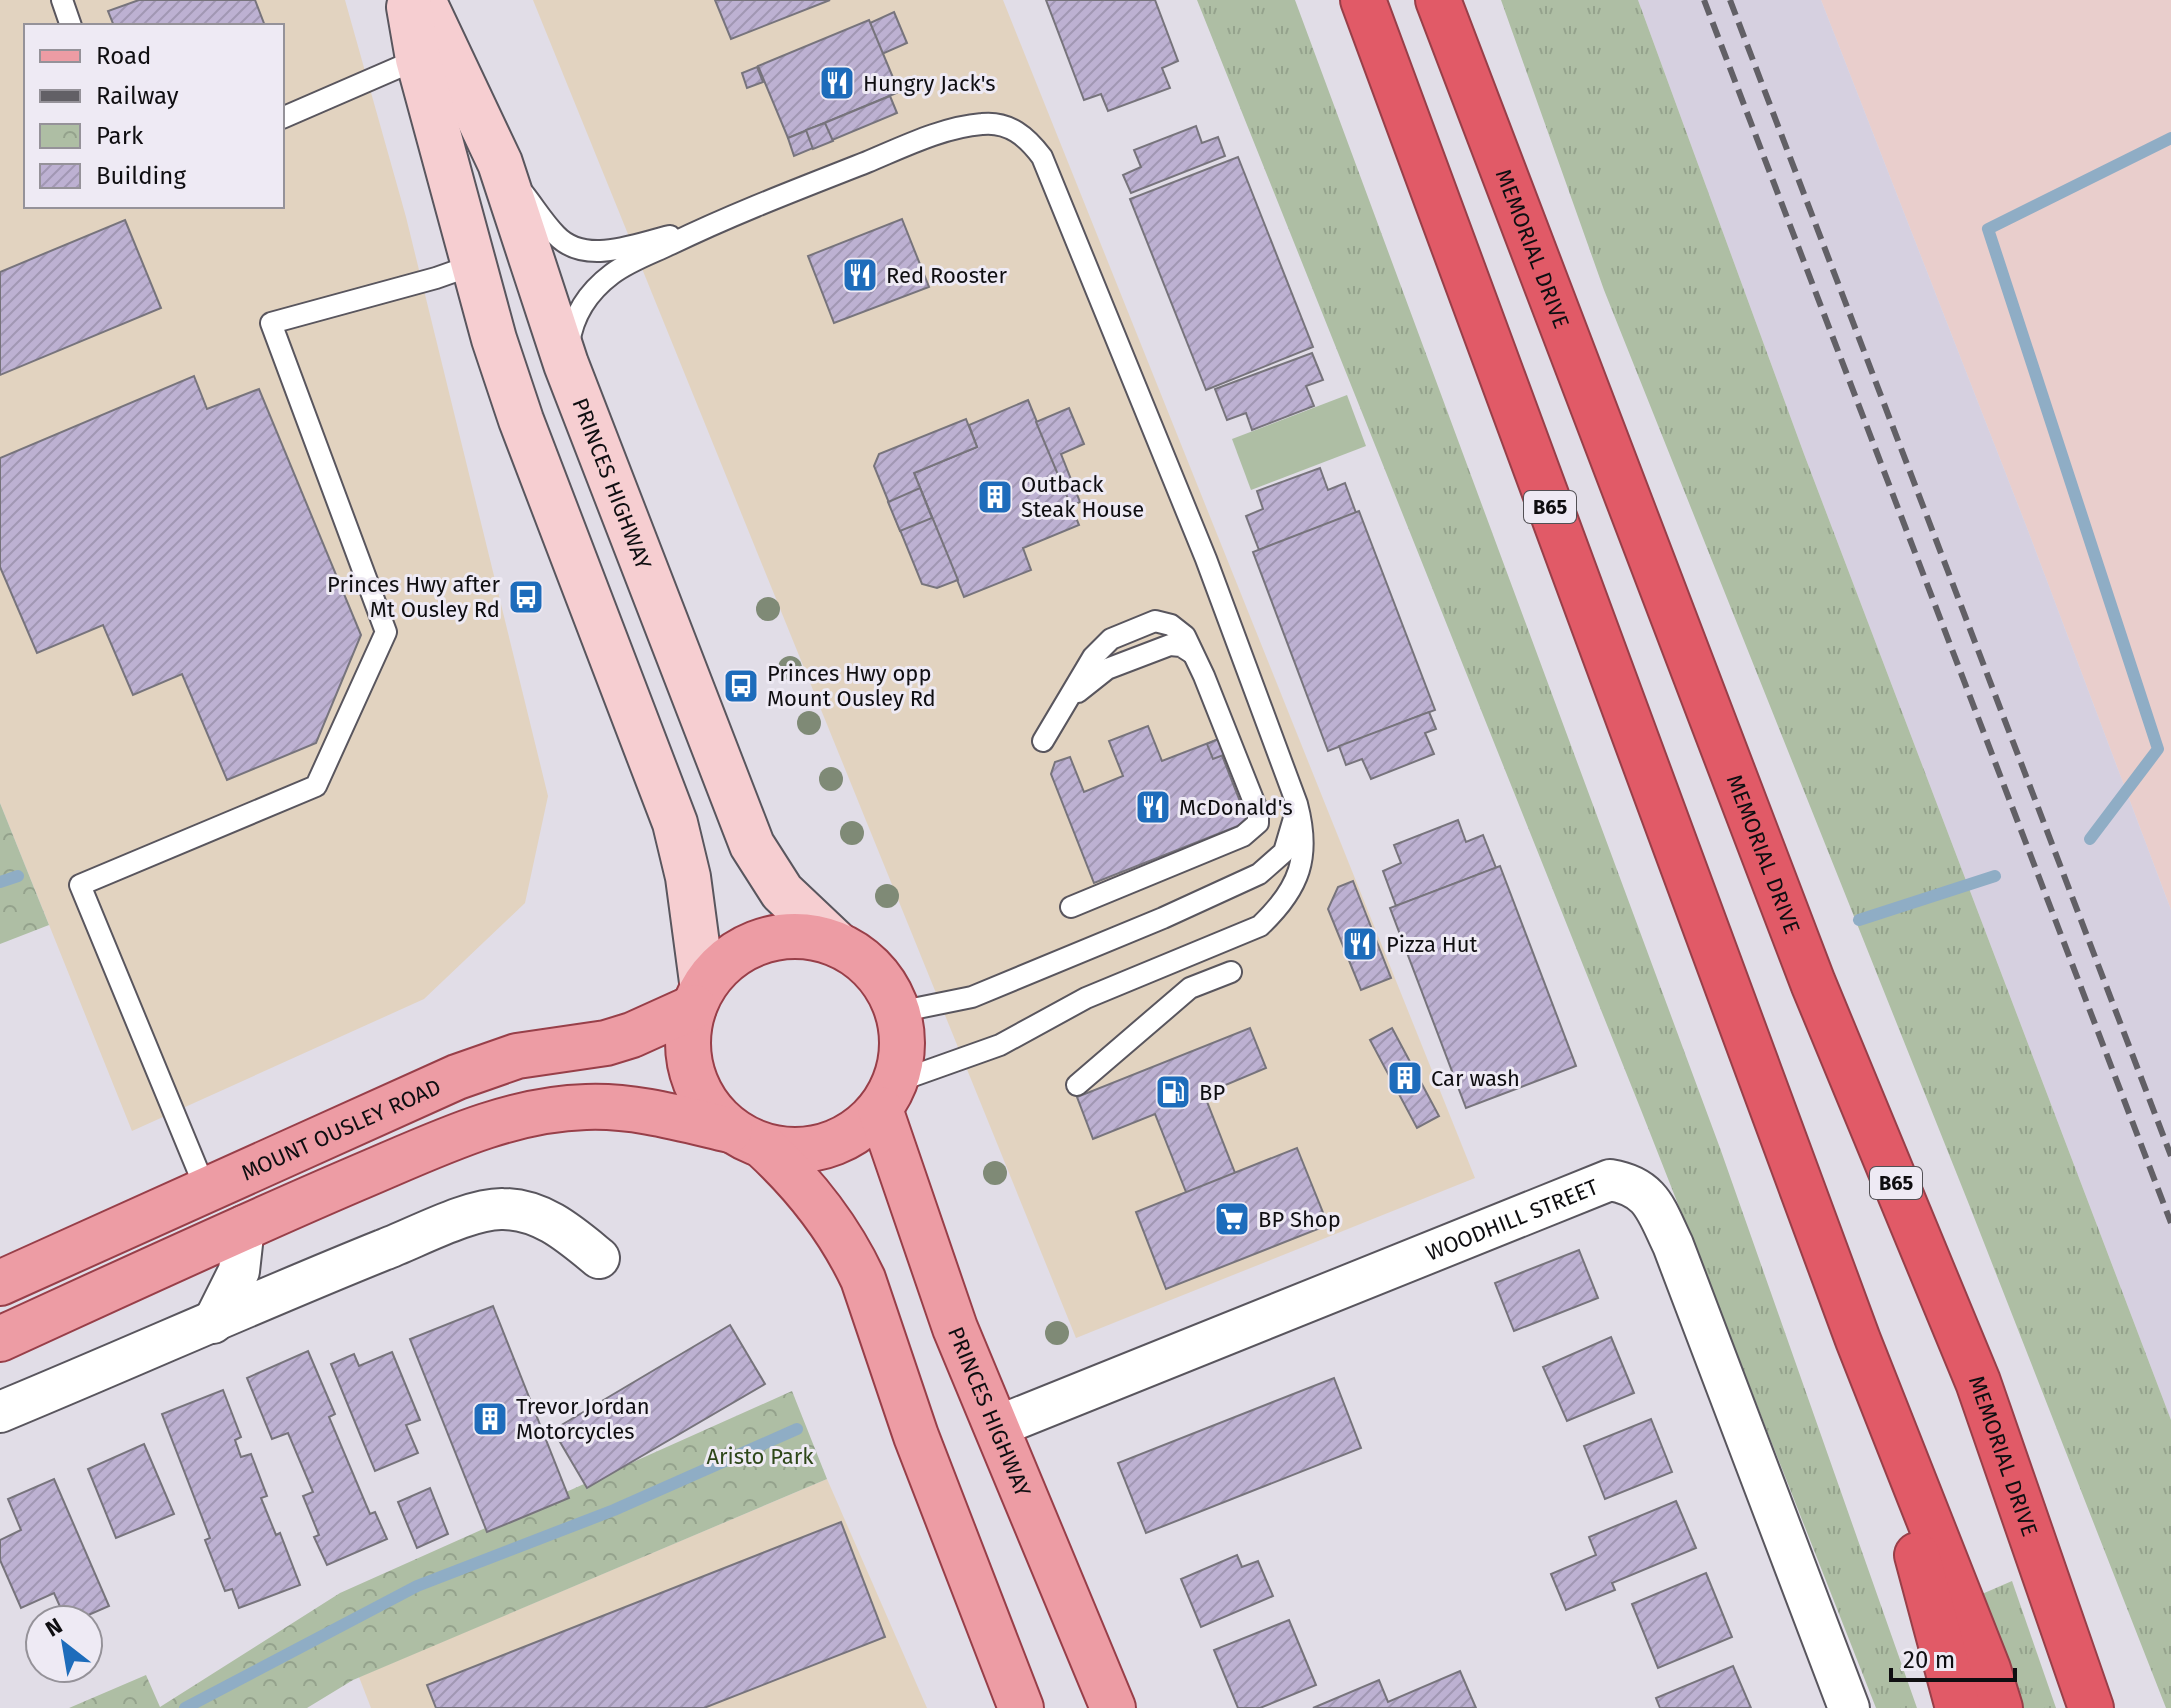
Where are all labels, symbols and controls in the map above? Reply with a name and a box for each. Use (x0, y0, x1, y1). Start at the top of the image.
legend (24, 24, 284, 208)
text: Road (96, 42, 151, 70)
restaurant icon: Hungry Jack's (818, 64, 856, 102)
place label: Hungry Jack's (863, 70, 996, 97)
text: Railway (96, 82, 179, 110)
text: Park (96, 122, 144, 150)
text: Building (96, 162, 186, 190)
street label: MEMORIAL DRIVE (1490, 165, 1575, 332)
restaurant icon: Red Rooster (841, 256, 879, 294)
place label: Red Rooster (886, 262, 1008, 289)
street label: PRINCES HIGHWAY (567, 394, 658, 573)
place label: Outback Steak House (1021, 471, 1144, 523)
building icon: Outback Steak House (976, 478, 1014, 516)
road number: B65 (1524, 491, 1576, 523)
place label: Princes Hwy after Mt Ousley Rd (327, 571, 501, 623)
bus stop icon: Princes Hwy after Mt Ousley Rd (507, 578, 545, 616)
place label: Princes Hwy opp Mount Ousley Rd (767, 660, 936, 712)
bus stop icon: Princes Hwy opp Mount Ousley Rd (722, 667, 760, 705)
street label: MEMORIAL DRIVE (1721, 771, 1806, 937)
restaurant icon: McDonald's (1134, 788, 1172, 826)
place label: McDonald's (1179, 794, 1293, 821)
restaurant icon: Pizza Hut (1341, 925, 1379, 963)
place label: Pizza Hut (1386, 931, 1477, 958)
building icon: Car wash (1386, 1059, 1424, 1097)
place label: Car wash (1431, 1065, 1520, 1092)
street label: MOUNT OUSLEY ROAD (237, 1073, 445, 1186)
fuel station icon: BP (1154, 1073, 1192, 1111)
place label: BP (1199, 1079, 1225, 1106)
road number: B65 (1870, 1167, 1922, 1199)
street label: WOODHILL STREET (1422, 1173, 1602, 1266)
supermarket icon: BP Shop (1213, 1200, 1251, 1238)
place label: BP Shop (1258, 1206, 1341, 1233)
street label: PRINCES HIGHWAY (942, 1323, 1037, 1501)
street label: MEMORIAL DRIVE (1963, 1372, 2044, 1540)
place label: Trevor Jordan Motorcycles (516, 1393, 650, 1445)
building icon: Trevor Jordan Motorcycles (471, 1400, 509, 1438)
park label: Aristo Park (706, 1443, 814, 1470)
north arrow (24, 1604, 104, 1684)
text: N (41, 1612, 67, 1643)
scale bar (1891, 1632, 2015, 1682)
text: 20 m (1903, 1646, 1955, 1674)

